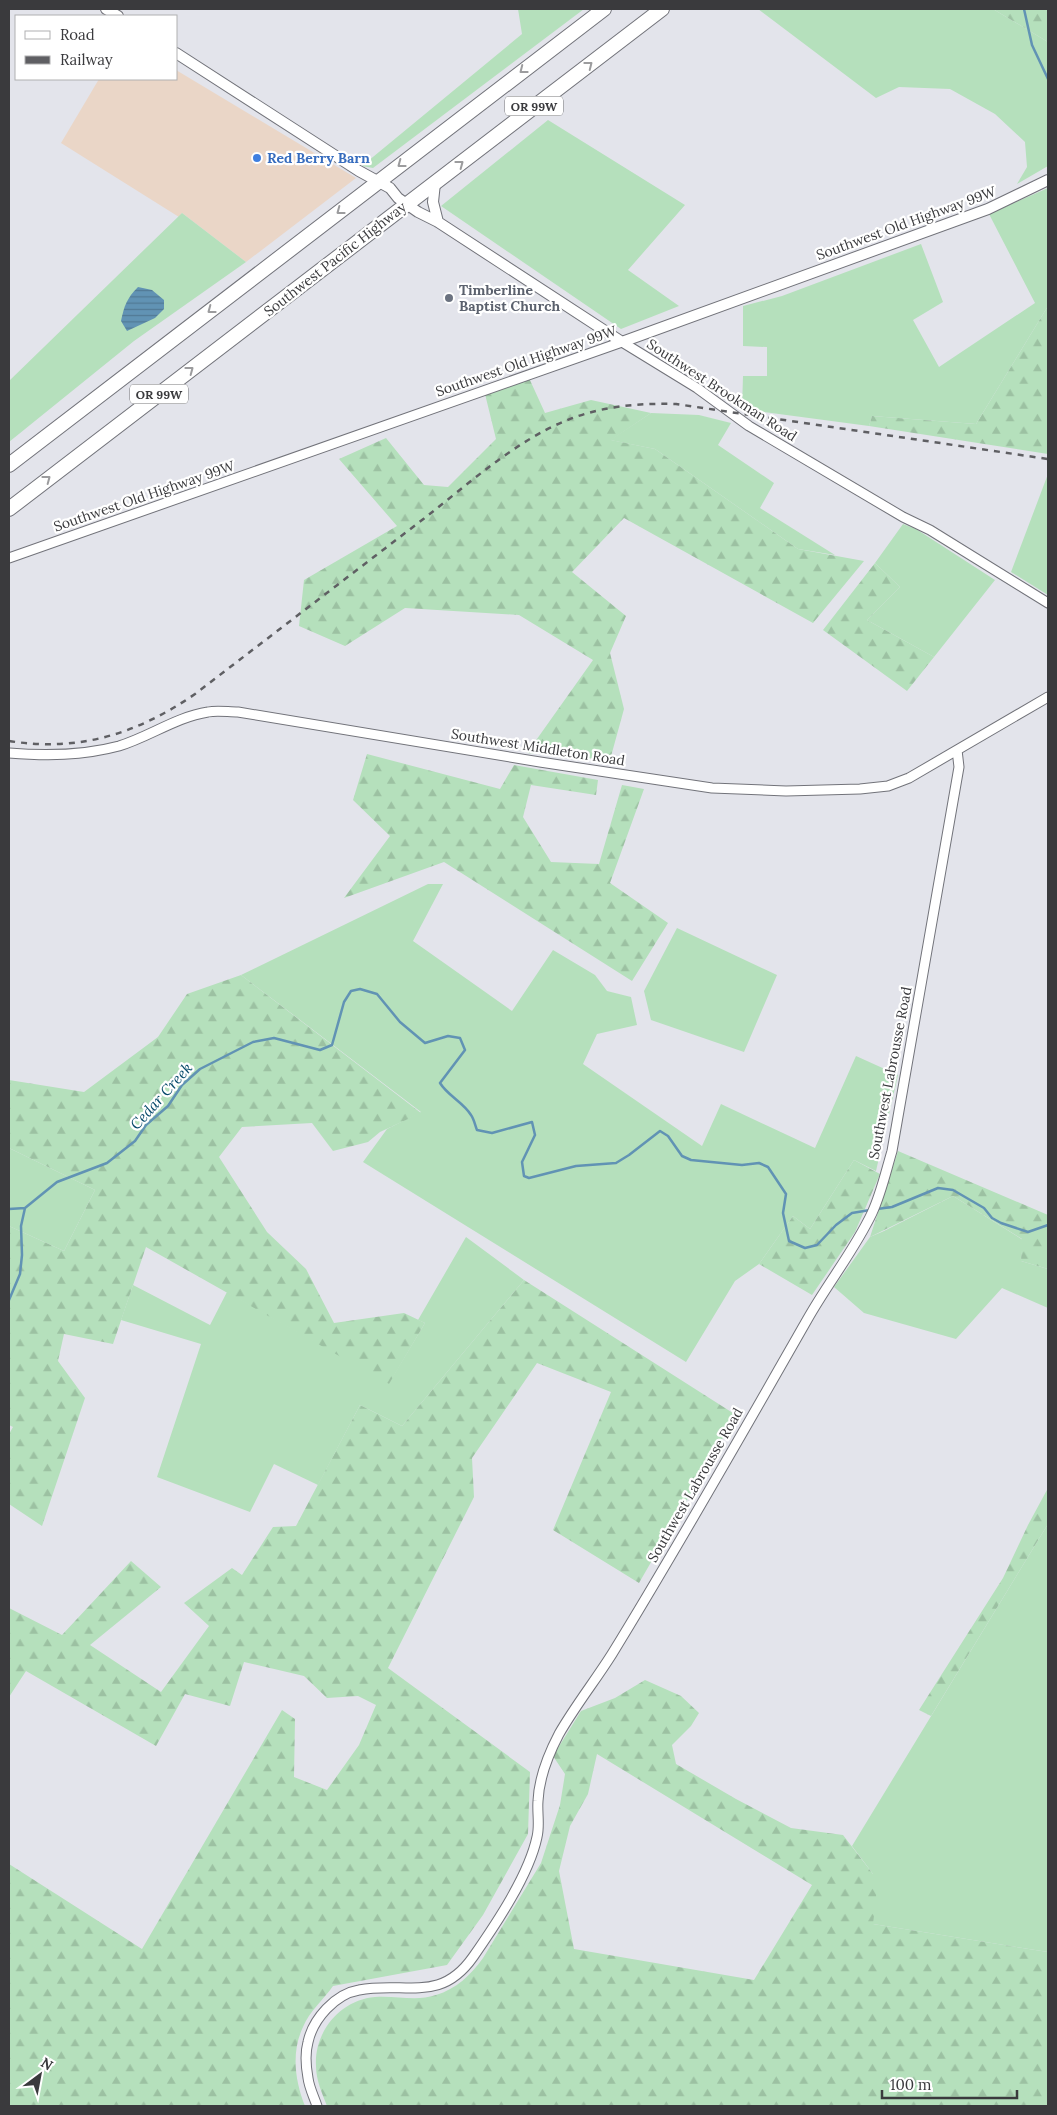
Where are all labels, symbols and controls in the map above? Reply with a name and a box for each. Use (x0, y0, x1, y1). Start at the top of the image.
legend (15, 15, 178, 80)
text: Road (60, 25, 95, 44)
text: Railway (60, 50, 113, 69)
one-way arrow (583, 62, 592, 71)
one-way arrow (520, 65, 529, 74)
road number: OR 99W (505, 96, 563, 115)
place label: Red Berry Barn (267, 149, 370, 167)
marker: Red Berry Barn (251, 152, 263, 164)
one-way arrow (398, 159, 407, 167)
one-way arrow (454, 161, 463, 169)
street label: Southwest Old Highway 99W (814, 182, 999, 264)
street label: Southwest Pacific Highway (260, 197, 410, 320)
one-way arrow (337, 206, 346, 214)
place label: Timberline Baptist Church (459, 281, 560, 315)
marker: Timberline Baptist Church (443, 292, 455, 304)
one-way arrow (207, 304, 217, 313)
street label: Southwest Old Highway 99W (433, 321, 620, 400)
street label: Southwest Brookman Road (644, 335, 800, 445)
one-way arrow (184, 367, 194, 376)
road number: OR 99W (130, 384, 188, 404)
street label: Southwest Old Highway 99W (51, 456, 238, 535)
one-way arrow (41, 476, 51, 485)
street label: Southwest Middleton Road (450, 724, 626, 770)
street label: Southwest Labrousse Road (864, 985, 916, 1161)
water label: Cedar Creek (126, 1058, 196, 1134)
street label: Southwest Labrousse Road (643, 1405, 747, 1565)
north arrow (15, 2050, 65, 2100)
text: N (38, 2053, 56, 2075)
scale bar (882, 2068, 1017, 2100)
text: 100 m (890, 2075, 931, 2094)

